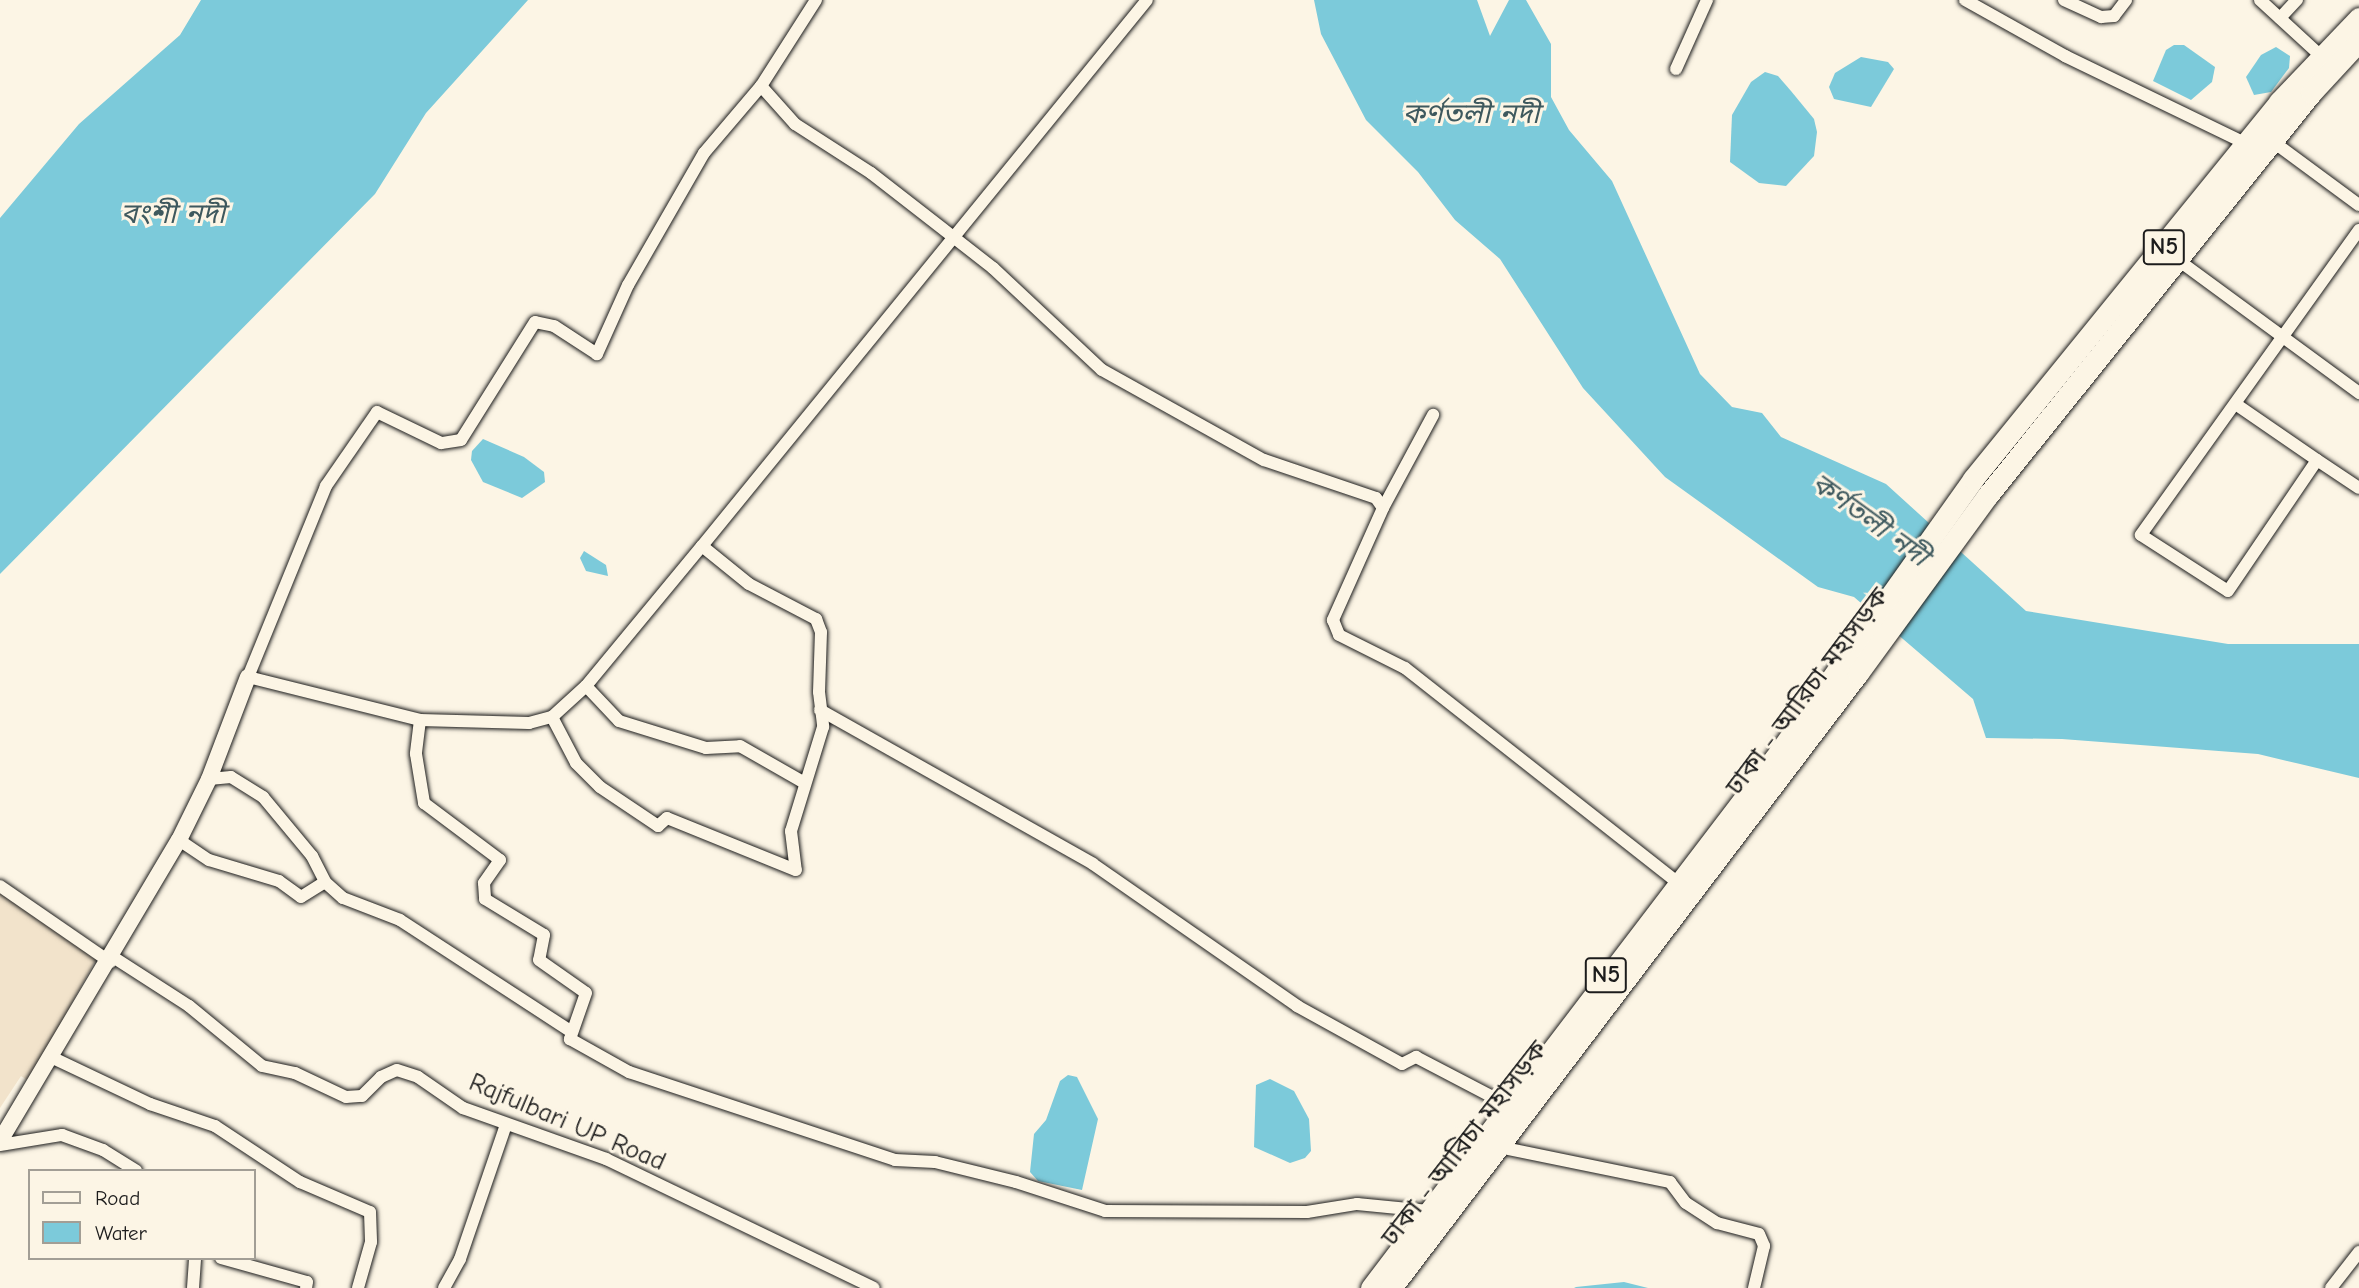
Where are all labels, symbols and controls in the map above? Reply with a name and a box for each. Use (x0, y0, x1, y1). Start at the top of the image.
water label: কর্ণতলী নদী (1403, 97, 1539, 131)
water label: বংশী নদী (121, 197, 225, 231)
road number: N5 (2141, 226, 2187, 268)
water label: কর্ণতলী নদী (1805, 466, 1935, 574)
street label: ঢাকা - আরিচা মহাসড়ক (1720, 582, 1896, 802)
road number: N5 (1583, 954, 1629, 995)
street label: ঢাকা - আরিচা মহাসড়ক (1375, 1035, 1555, 1253)
street label: Rajfulbari UP Road (464, 1068, 670, 1178)
legend (28, 1169, 256, 1260)
text: Road (95, 1186, 140, 1210)
text: Water (95, 1221, 147, 1245)

